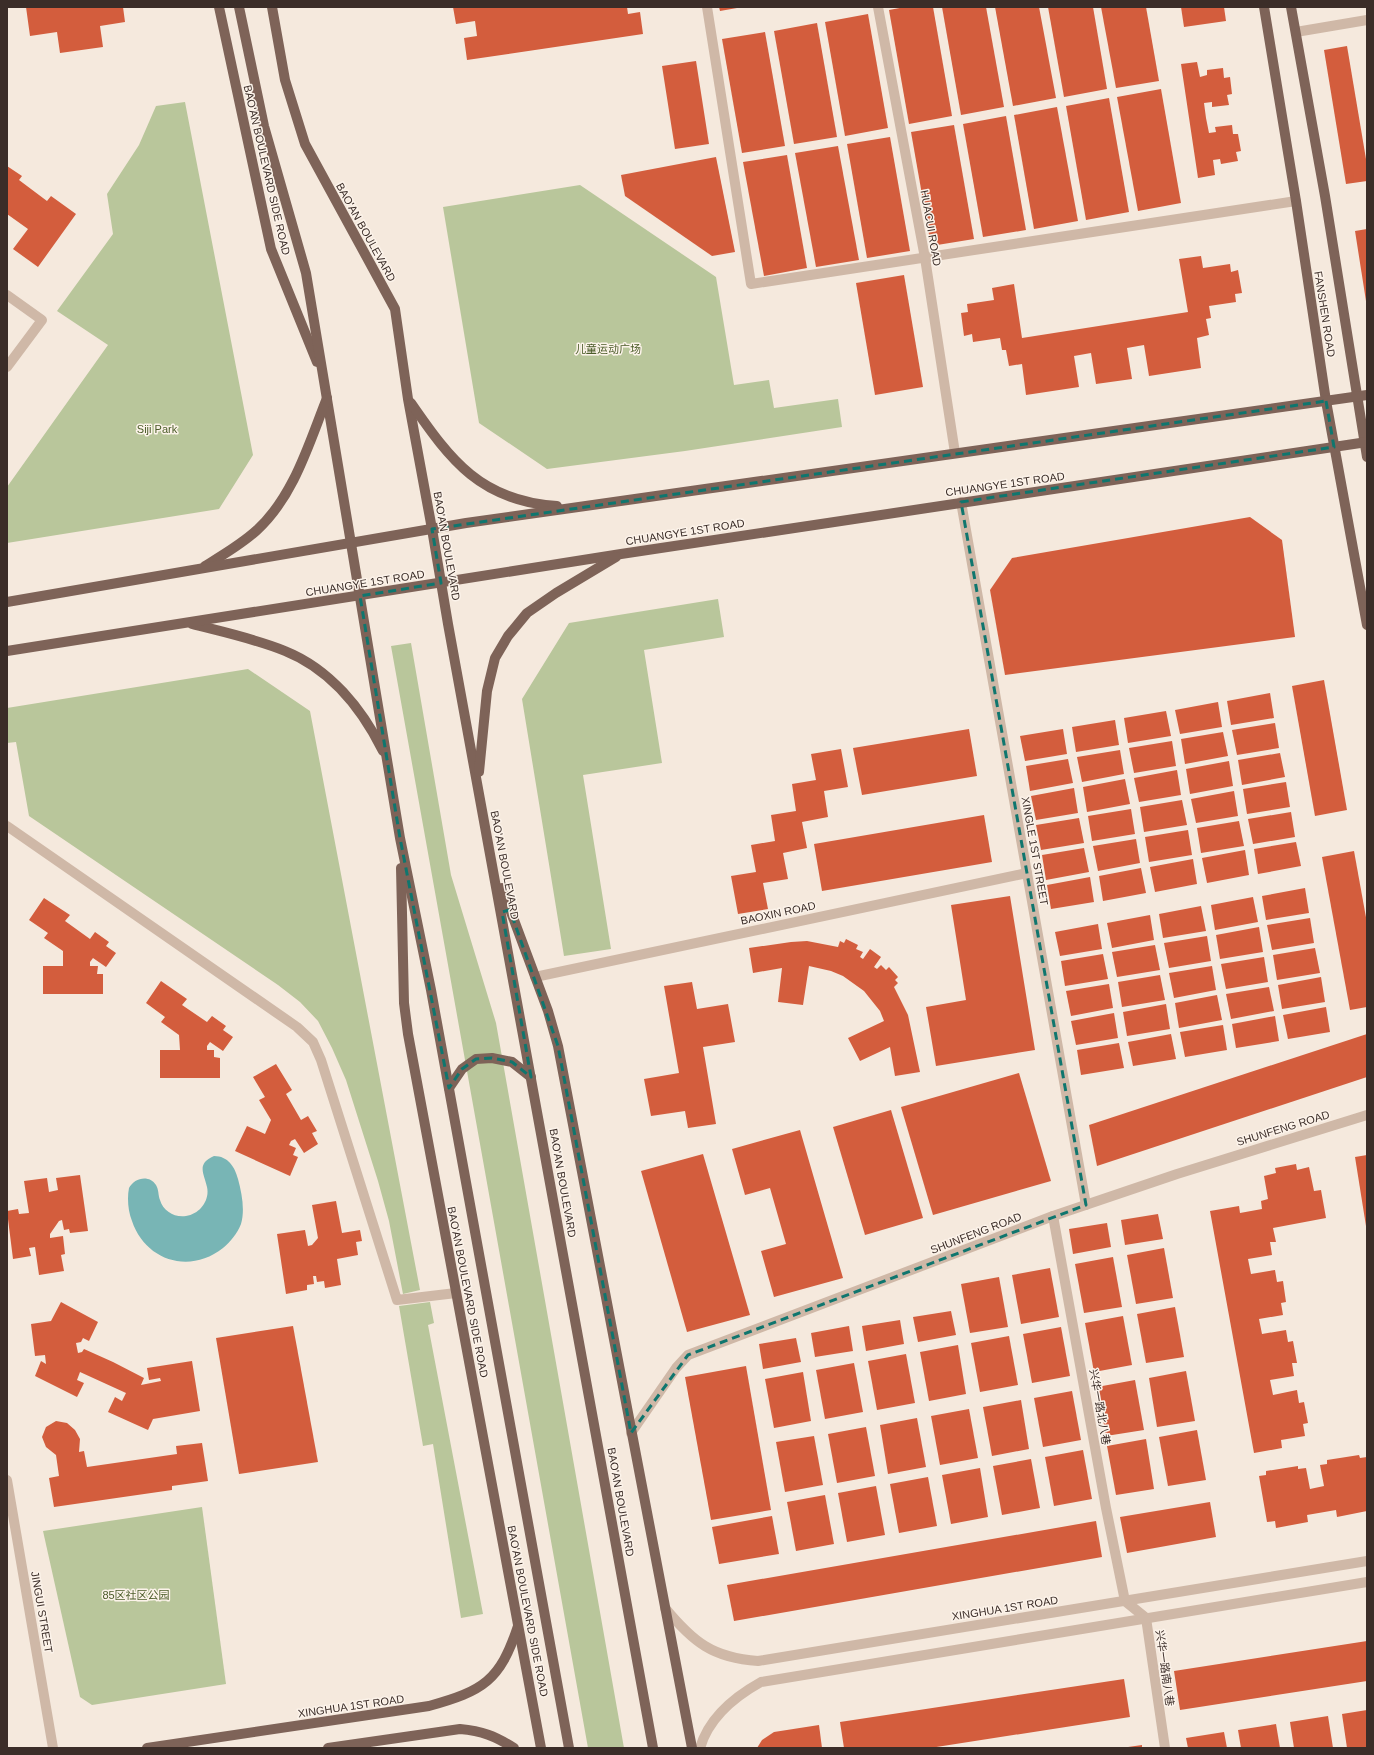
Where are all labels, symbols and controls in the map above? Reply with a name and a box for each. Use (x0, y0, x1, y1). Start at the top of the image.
street label: BAO'AN BOULEVARD SIDE ROAD (242, 84, 292, 256)
street label: BAO'AN BOULEVARD (334, 181, 398, 283)
street label: HUACUI ROAD (918, 189, 944, 267)
street label: FANSHEN ROAD (1312, 270, 1338, 358)
park label: 儿童运动广场 (575, 343, 641, 355)
park label: Siji Park (137, 423, 178, 435)
street label: CHUANGYE 1ST ROAD (945, 470, 1065, 498)
street label: BAO'AN BOULEVARD (431, 490, 463, 602)
street label: CHUANGYE 1ST ROAD (625, 517, 745, 547)
street label: CHUANGYE 1ST ROAD (305, 568, 425, 598)
street label: XINGLE 1ST STREET (1020, 796, 1050, 906)
street label: BAO'AN BOULEVARD (489, 810, 521, 921)
street label: BAOXIN ROAD (739, 899, 817, 927)
street label: SHUNFENG ROAD (1235, 1108, 1331, 1148)
street label: BAO'AN BOULEVARD (547, 1127, 579, 1239)
street label: BAO'AN BOULEVARD SIDE ROAD (445, 1205, 491, 1379)
street label: SHUNFENG ROAD (929, 1210, 1023, 1256)
street label: 兴华一路北八巷 (1087, 1368, 1113, 1446)
street label: BAO'AN BOULEVARD (605, 1446, 637, 1558)
street label: BAO'AN BOULEVARD SIDE ROAD (505, 1524, 551, 1698)
street label: JINGUI STREET (29, 1570, 55, 1654)
park label: 85区社区公园 (102, 1589, 170, 1601)
street label: XINGHUA 1ST ROAD (951, 1594, 1059, 1622)
street label: 兴华一路南八巷 (1154, 1629, 1176, 1707)
street label: XINGHUA 1ST ROAD (297, 1693, 405, 1719)

